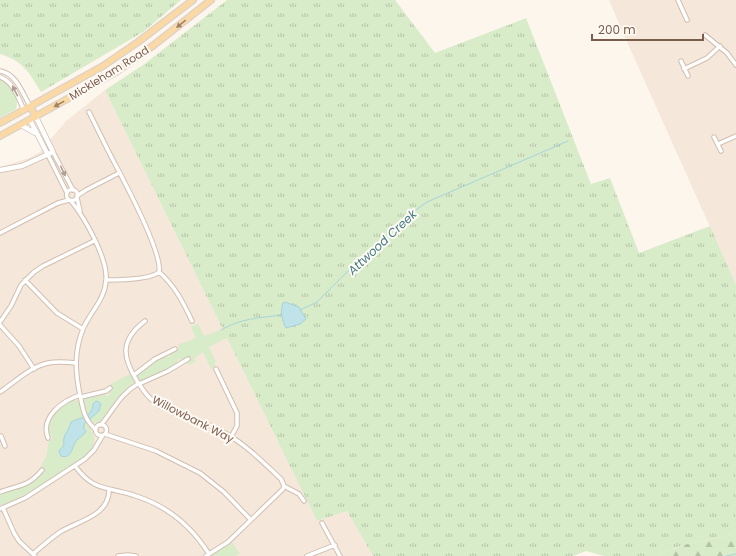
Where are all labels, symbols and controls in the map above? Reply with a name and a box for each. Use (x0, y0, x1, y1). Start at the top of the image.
scale bar (592, 16, 703, 42)
one-way arrow (175, 20, 186, 29)
text: 200 m (598, 21, 636, 38)
street label: Mickleham Road (66, 42, 152, 104)
one-way arrow (11, 85, 18, 97)
one-way arrow (53, 101, 65, 107)
one-way arrow (60, 166, 66, 177)
water label: Attwood Creek (343, 205, 421, 279)
street label: Willowbank Way (149, 391, 237, 447)

